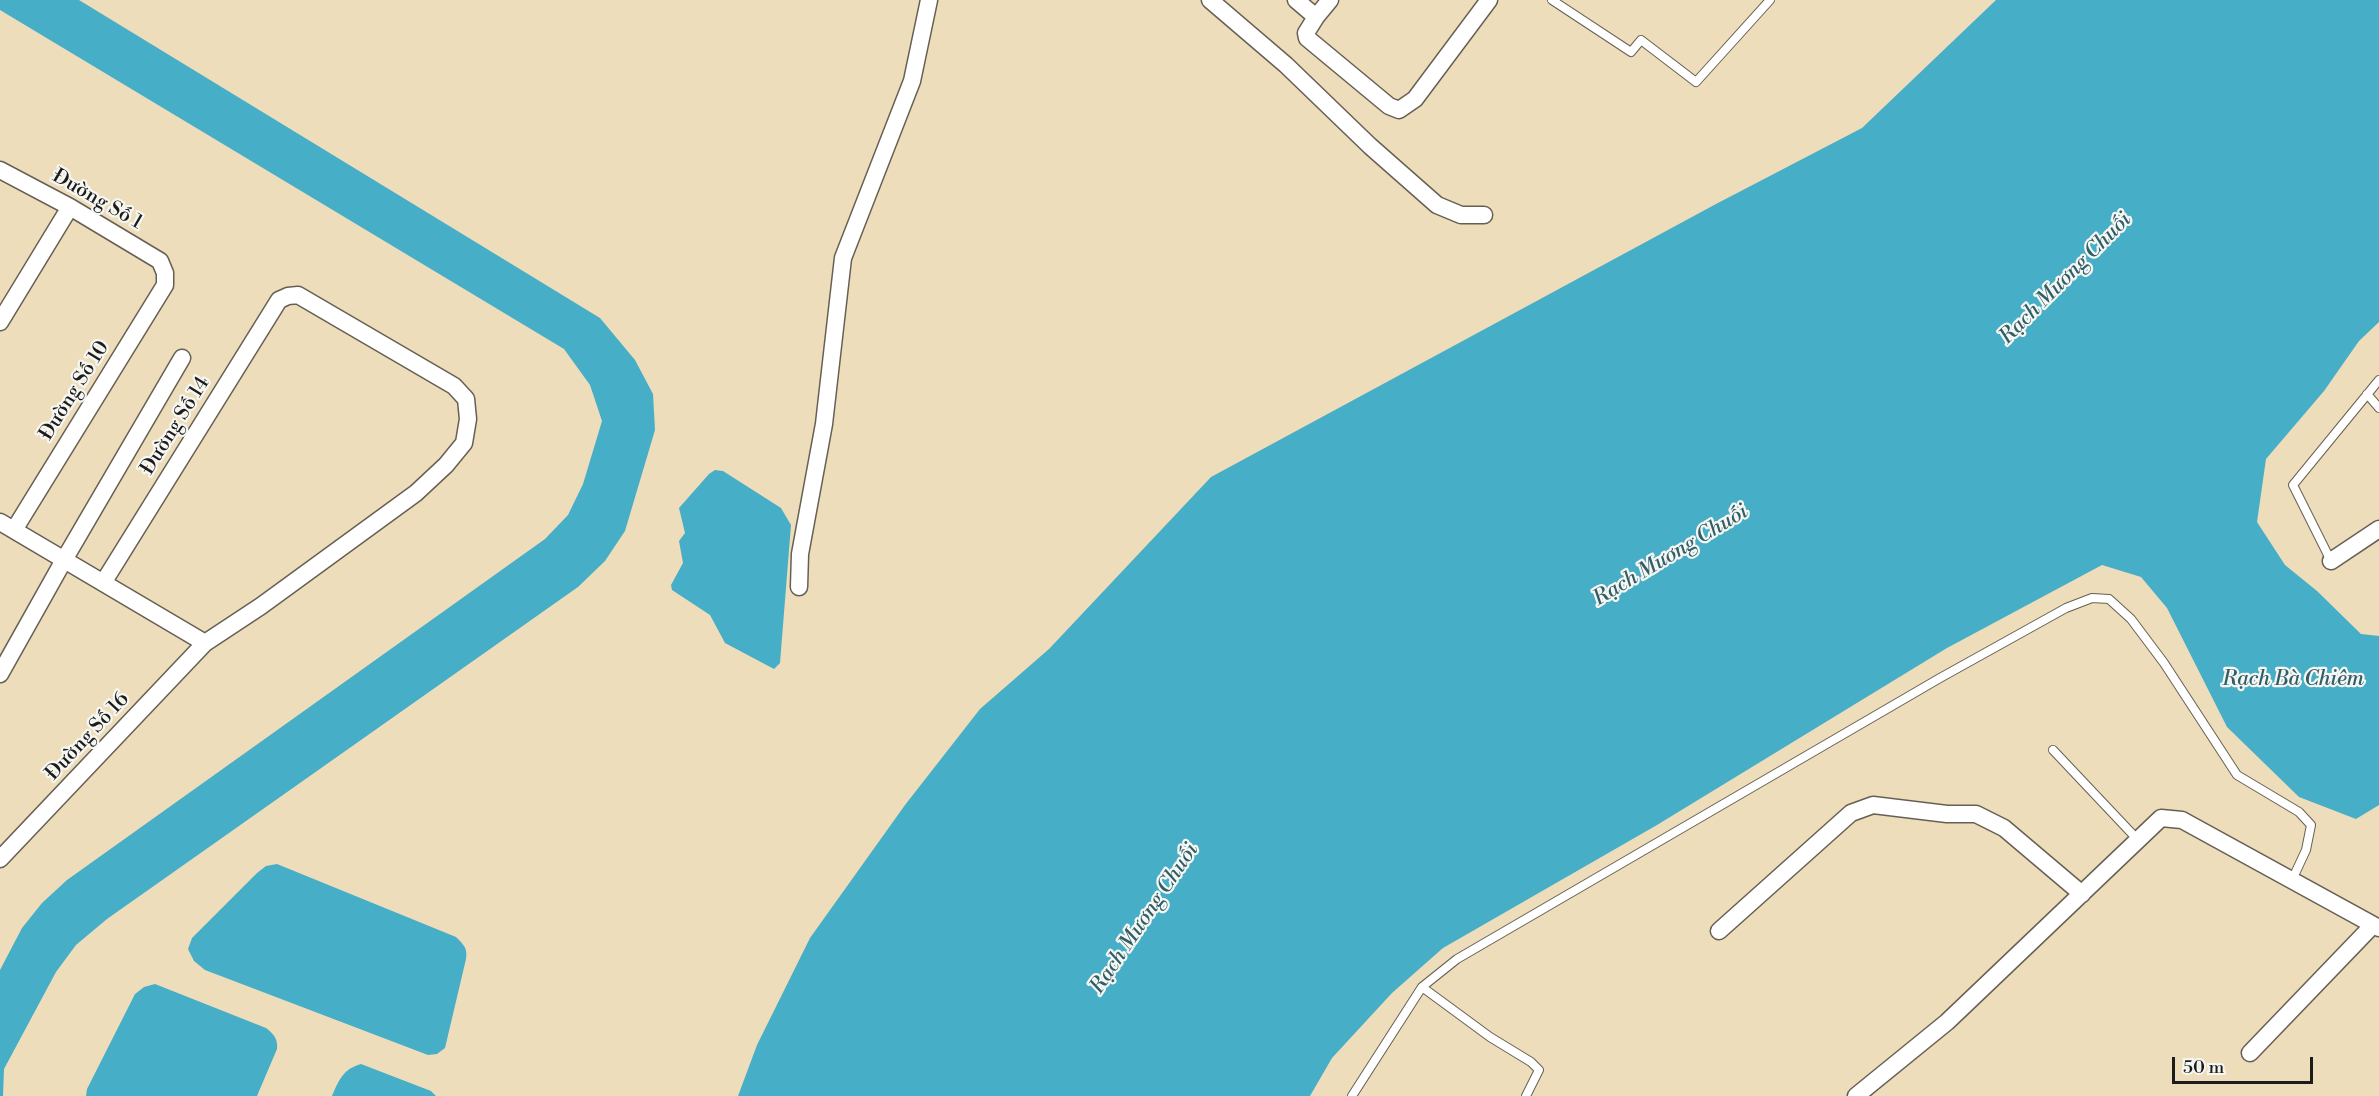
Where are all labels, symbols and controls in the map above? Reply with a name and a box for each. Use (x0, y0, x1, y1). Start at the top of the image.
street label: Đường Số 1 (48, 165, 146, 235)
water label: Rạch Mương Chuối (1995, 208, 2137, 350)
street label: Đường Số 10 (35, 337, 115, 445)
street label: Đường Số 14 (136, 373, 216, 479)
water label: Rạch Mương Chuối (1589, 500, 1753, 612)
water label: Rạch Bà Chiêm (2222, 667, 2364, 693)
street label: Đường Số 16 (41, 688, 135, 786)
water label: Rạch Mương Chuối (1085, 839, 1205, 999)
scale bar (2175, 1045, 2316, 1083)
text: 50 m (2183, 1056, 2224, 1079)

